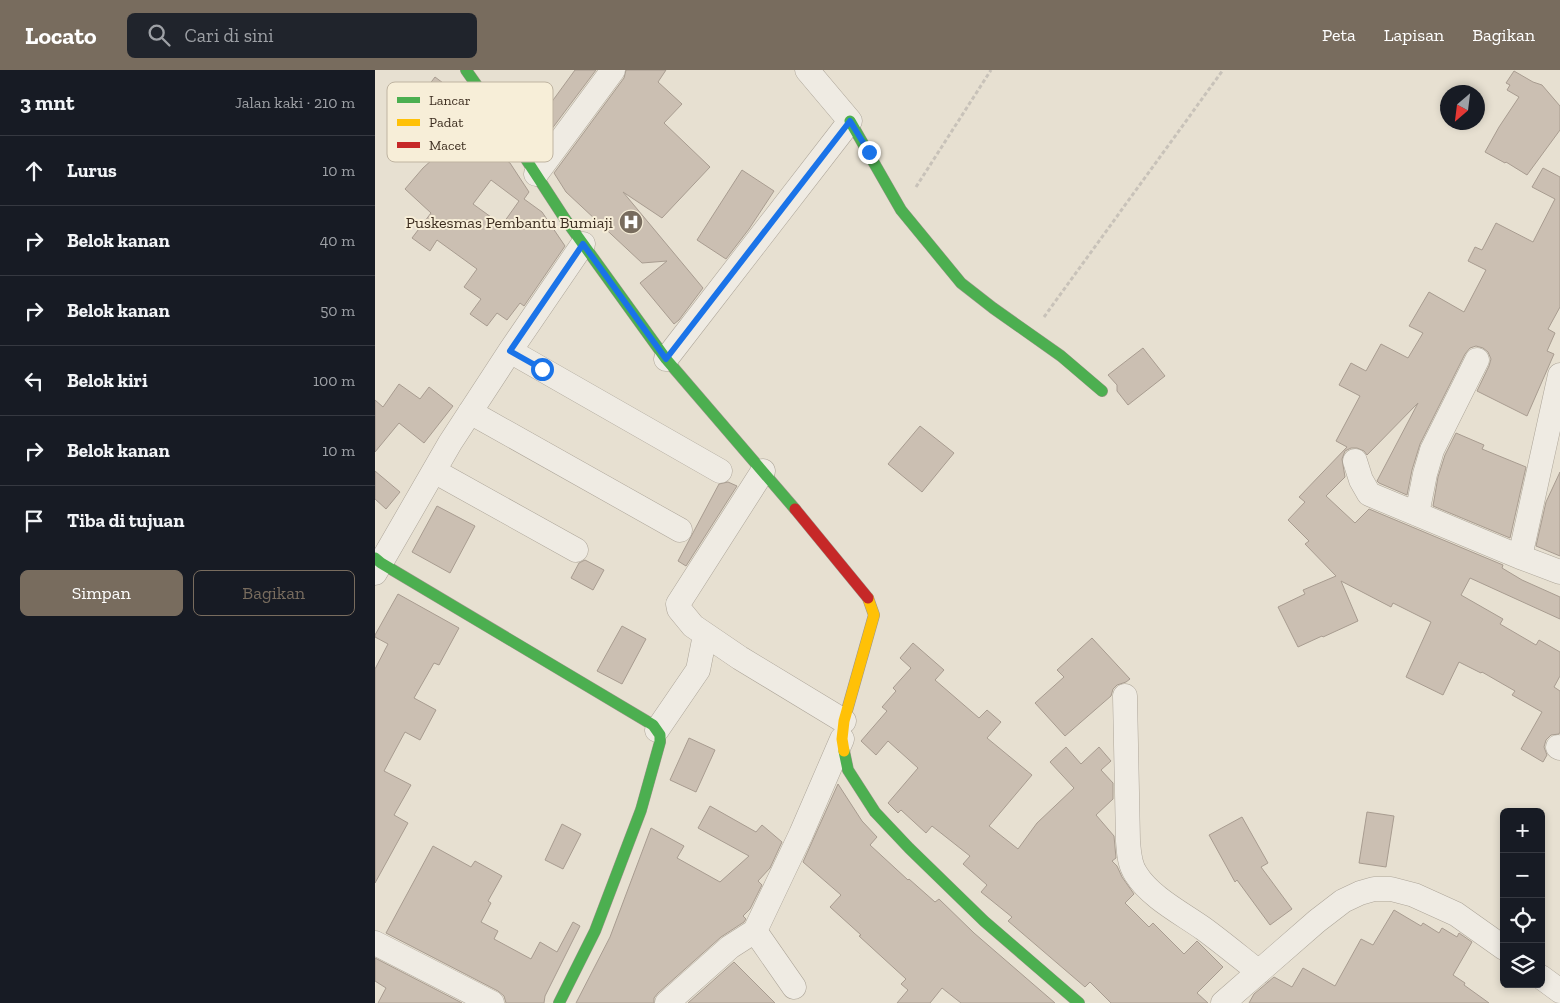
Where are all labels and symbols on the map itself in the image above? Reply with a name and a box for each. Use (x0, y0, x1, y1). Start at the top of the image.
legend (387, 82, 553, 162)
north arrow (1440, 85, 1485, 130)
text: Lancar (429, 92, 471, 109)
text: Padat (429, 114, 464, 131)
text: Macet (429, 137, 467, 154)
route end (858, 141, 881, 164)
hospital icon: Puskesmas Pembantu Bumiaji (618, 209, 644, 235)
place label: Puskesmas Pembantu Bumiaji (406, 213, 614, 232)
route start (531, 358, 554, 381)

